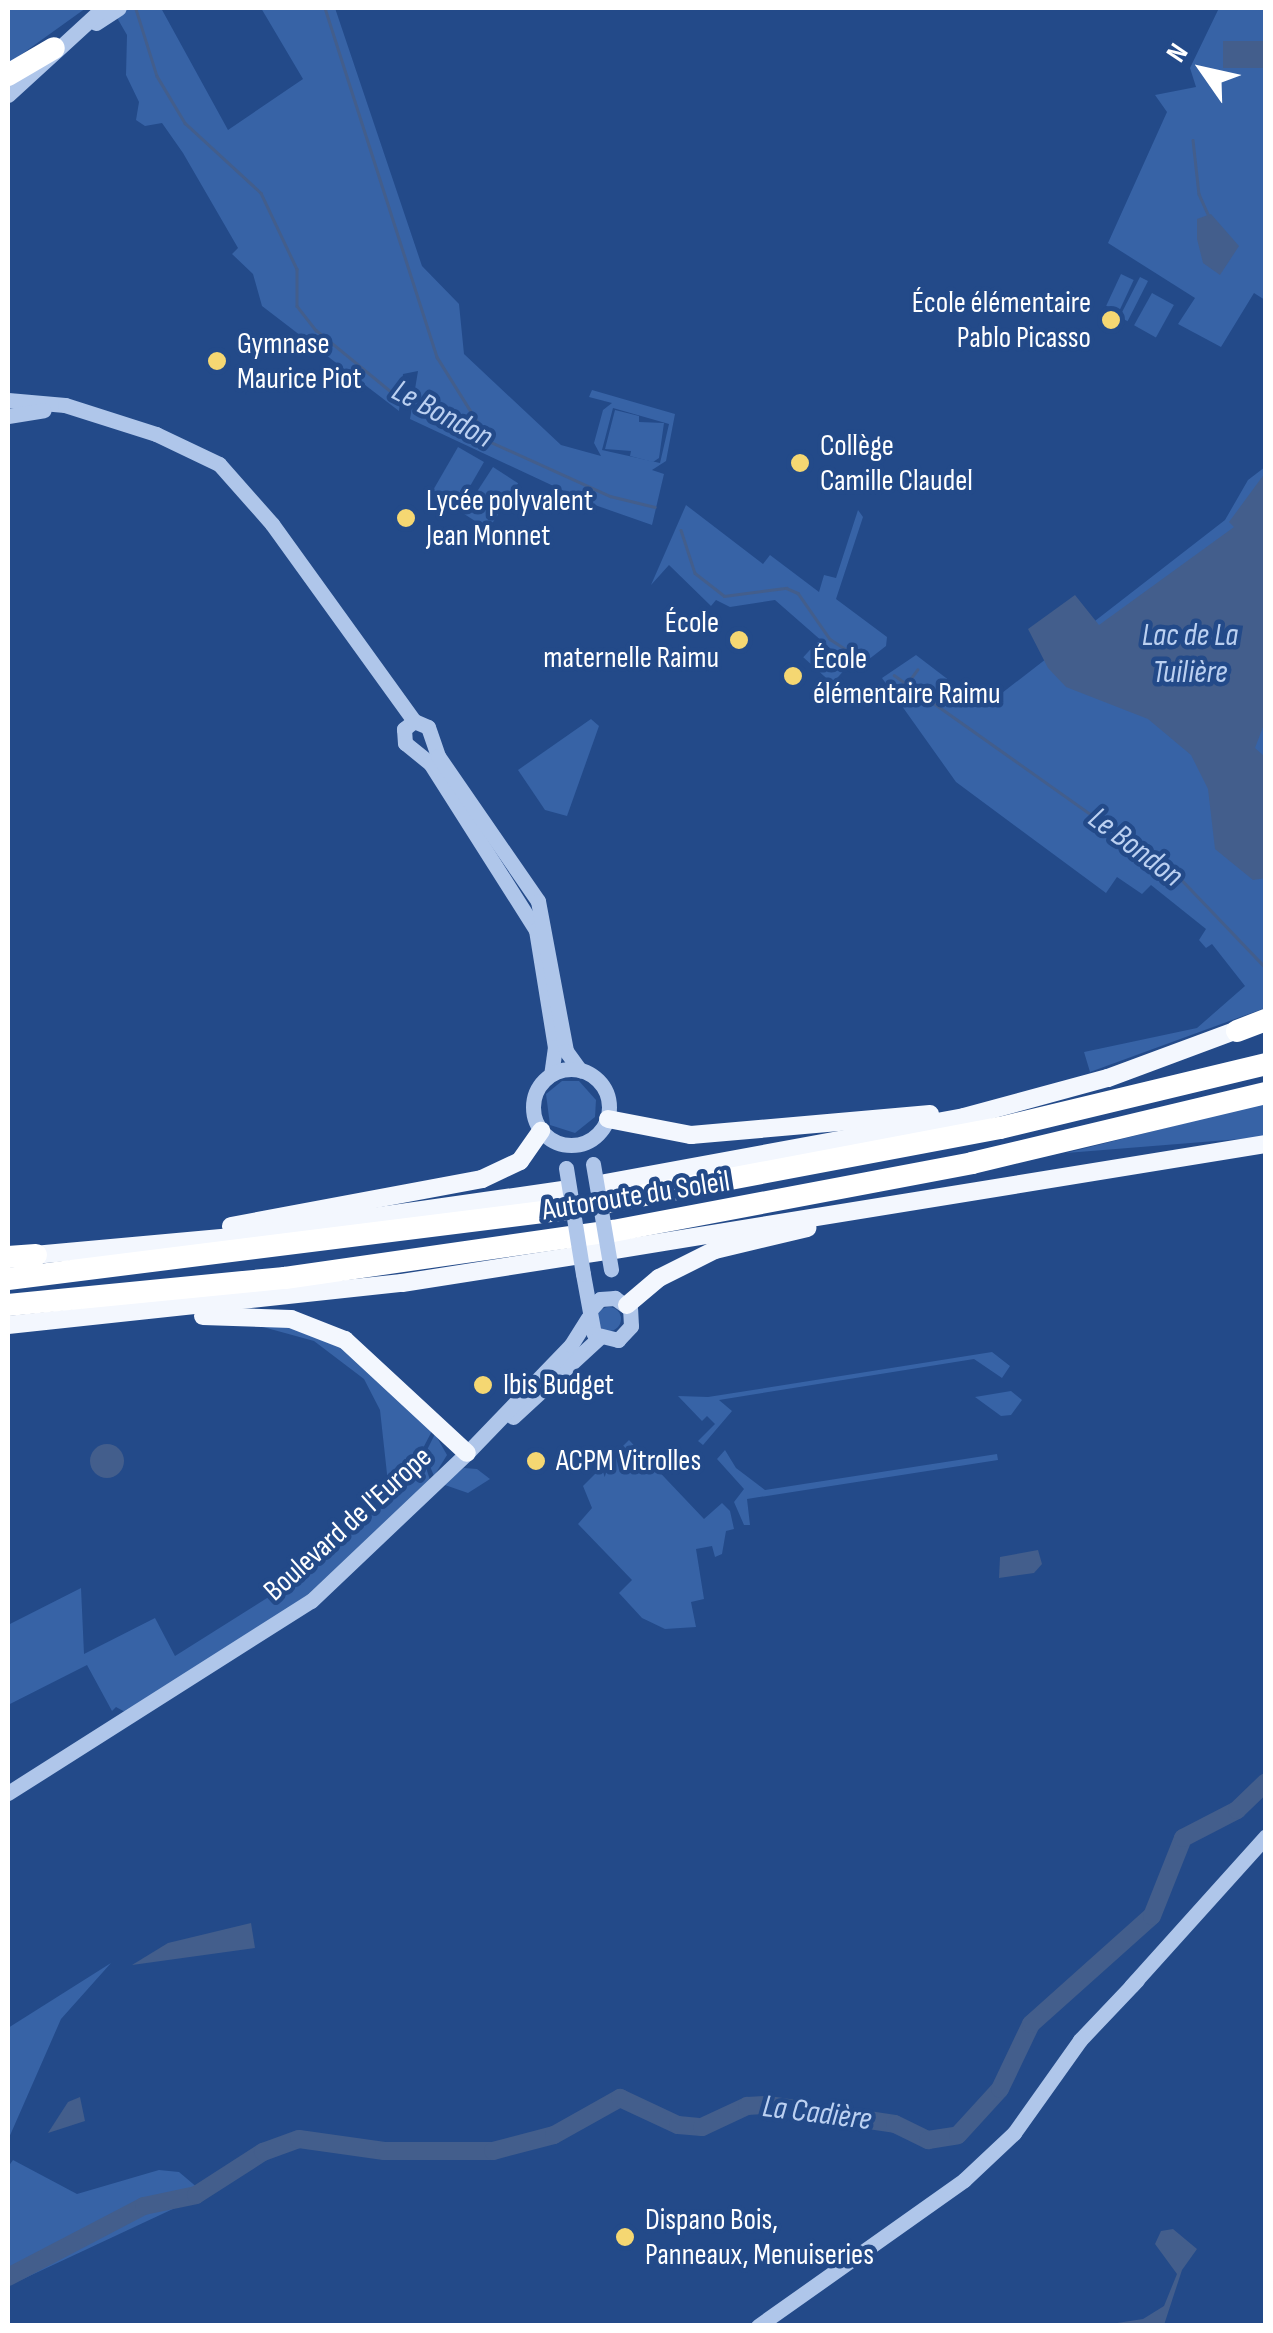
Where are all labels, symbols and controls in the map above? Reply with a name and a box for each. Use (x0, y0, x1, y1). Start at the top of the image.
north arrow (1153, 20, 1253, 120)
text: N (1160, 38, 1196, 68)
place label: École élémentaire Pablo Picasso (912, 285, 1091, 356)
marker: École élémentaire Pablo Picasso (1100, 309, 1122, 331)
place label: Gymnase Maurice Piot (237, 326, 362, 396)
marker: Gymnase Maurice Piot (206, 350, 228, 372)
water label: Le Bondon (385, 373, 499, 457)
place label: Collège Camille Claudel (820, 428, 973, 498)
marker: Collège Camille Claudel (789, 452, 811, 474)
place label: Lycée polyvalent Jean Monnet (426, 483, 593, 554)
marker: Lycée polyvalent Jean Monnet (395, 507, 417, 529)
place label: École maternelle Raimu (543, 605, 719, 676)
water label: Lac de La Tuilière (1142, 618, 1238, 693)
marker: École maternelle Raimu (728, 629, 750, 651)
place label: École élémentaire Raimu (813, 641, 1001, 712)
marker: École élémentaire Raimu (782, 665, 804, 687)
water label: Le Bondon (1080, 800, 1190, 896)
street label: Autoroute du Soleil (540, 1163, 732, 1229)
place label: Ibis Budget (503, 1367, 614, 1403)
marker: Ibis Budget (472, 1374, 494, 1396)
street label: Boulevard de l'Europe (257, 1439, 439, 1609)
place label: ACPM Vitrolles (556, 1443, 701, 1479)
marker: ACPM Vitrolles (525, 1450, 547, 1472)
water label: La Cadière (760, 2088, 874, 2140)
place label: Dispano Bois, Panneaux, Menuiseries (645, 2202, 874, 2272)
marker: Dispano Bois, Panneaux, Menuiseries (614, 2226, 636, 2248)

